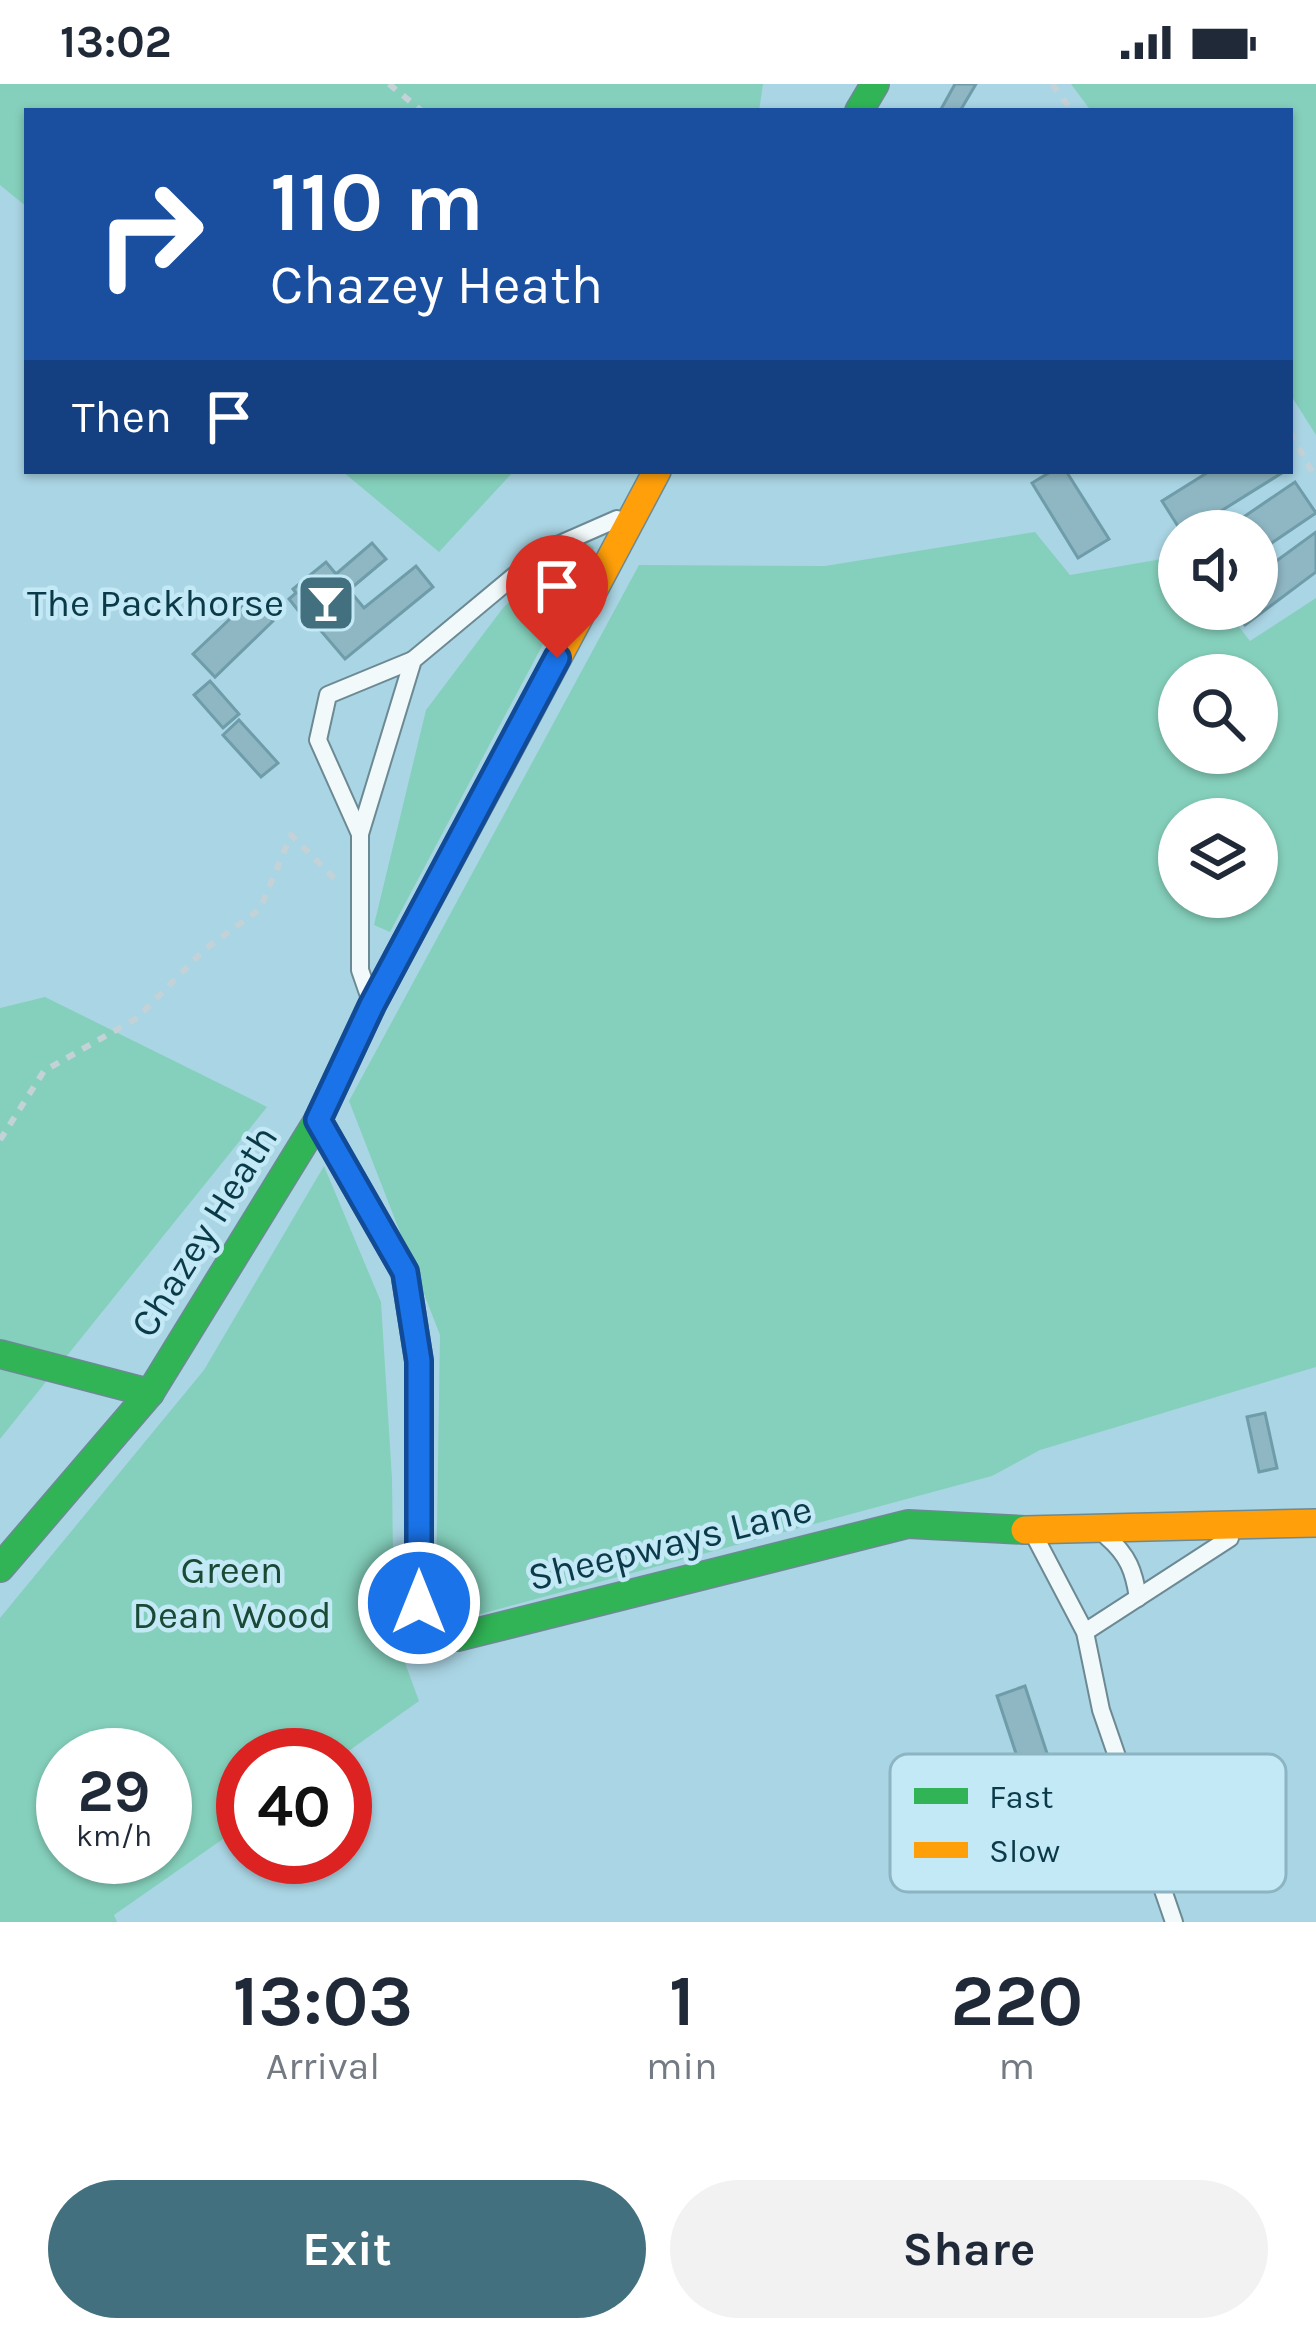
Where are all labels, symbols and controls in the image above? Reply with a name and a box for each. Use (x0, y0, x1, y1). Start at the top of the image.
text: 13:02 (60, 16, 172, 68)
text: 110 m (270, 153, 484, 251)
icon: right (72, 156, 228, 312)
text: Chazey Heath (270, 253, 603, 317)
icon: arrive (196, 384, 262, 450)
text: Then (72, 391, 172, 443)
map controls (1158, 510, 1278, 918)
button: sound (1158, 510, 1278, 630)
pin (506, 535, 608, 658)
icon: arrive (524, 553, 590, 619)
bar icon: The Packhorse (295, 572, 357, 634)
place label: The Packhorse (27, 580, 284, 626)
button: search (1158, 654, 1278, 774)
button: layers (1158, 798, 1278, 918)
street label: Chazey Heath (121, 1117, 287, 1345)
street label: Sheepways Lane (523, 1485, 817, 1601)
position arrow (356, 1540, 482, 1666)
park label: Green Dean Wood (132, 1547, 332, 1638)
speed limit sign: 40 (216, 1728, 372, 1884)
legend (890, 1754, 1286, 1892)
text: 29 (78, 1756, 150, 1826)
text: Fast (989, 1778, 1053, 1816)
text: km/h (76, 1818, 152, 1854)
text: Slow (989, 1832, 1060, 1870)
text: 13:03 (233, 1959, 413, 2043)
text: 1 (669, 1959, 695, 2043)
text: 220 (950, 1959, 1083, 2043)
text: Arrival (266, 2043, 380, 2089)
text: min (646, 2043, 718, 2089)
text: m (999, 2043, 1035, 2089)
button: Exit (48, 2180, 646, 2318)
button: Share (670, 2180, 1268, 2318)

